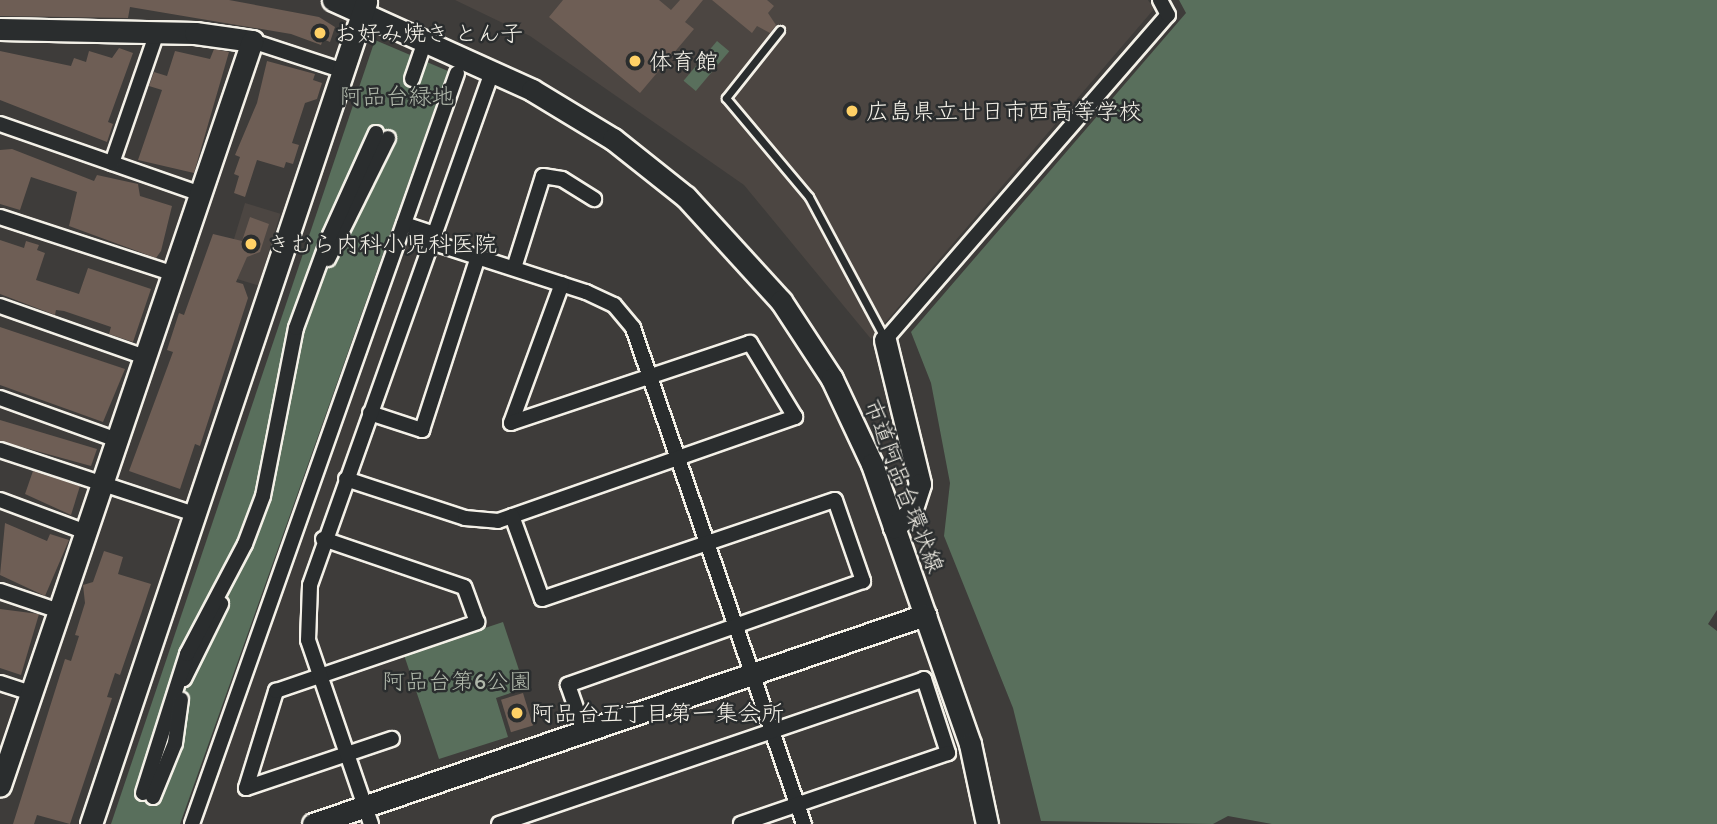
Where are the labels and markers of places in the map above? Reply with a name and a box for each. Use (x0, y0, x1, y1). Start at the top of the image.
place label: お好み焼き とん子 (334, 19, 523, 47)
marker: お好み焼き とん子 (312, 25, 328, 41)
place label: 体育館 (649, 47, 718, 75)
marker: 体育館 (627, 53, 643, 69)
place label: 広島県立廿日市西高等学校 (866, 97, 1142, 125)
marker: 広島県立廿日市西高等学校 (844, 103, 860, 119)
place label: きむら内科小児科医院 (267, 230, 497, 258)
marker: きむら内科小児科医院 (241, 234, 261, 254)
place label: 阿品台五丁目第一集会所 (531, 699, 784, 727)
marker: 阿品台五丁目第一集会所 (509, 705, 525, 721)

